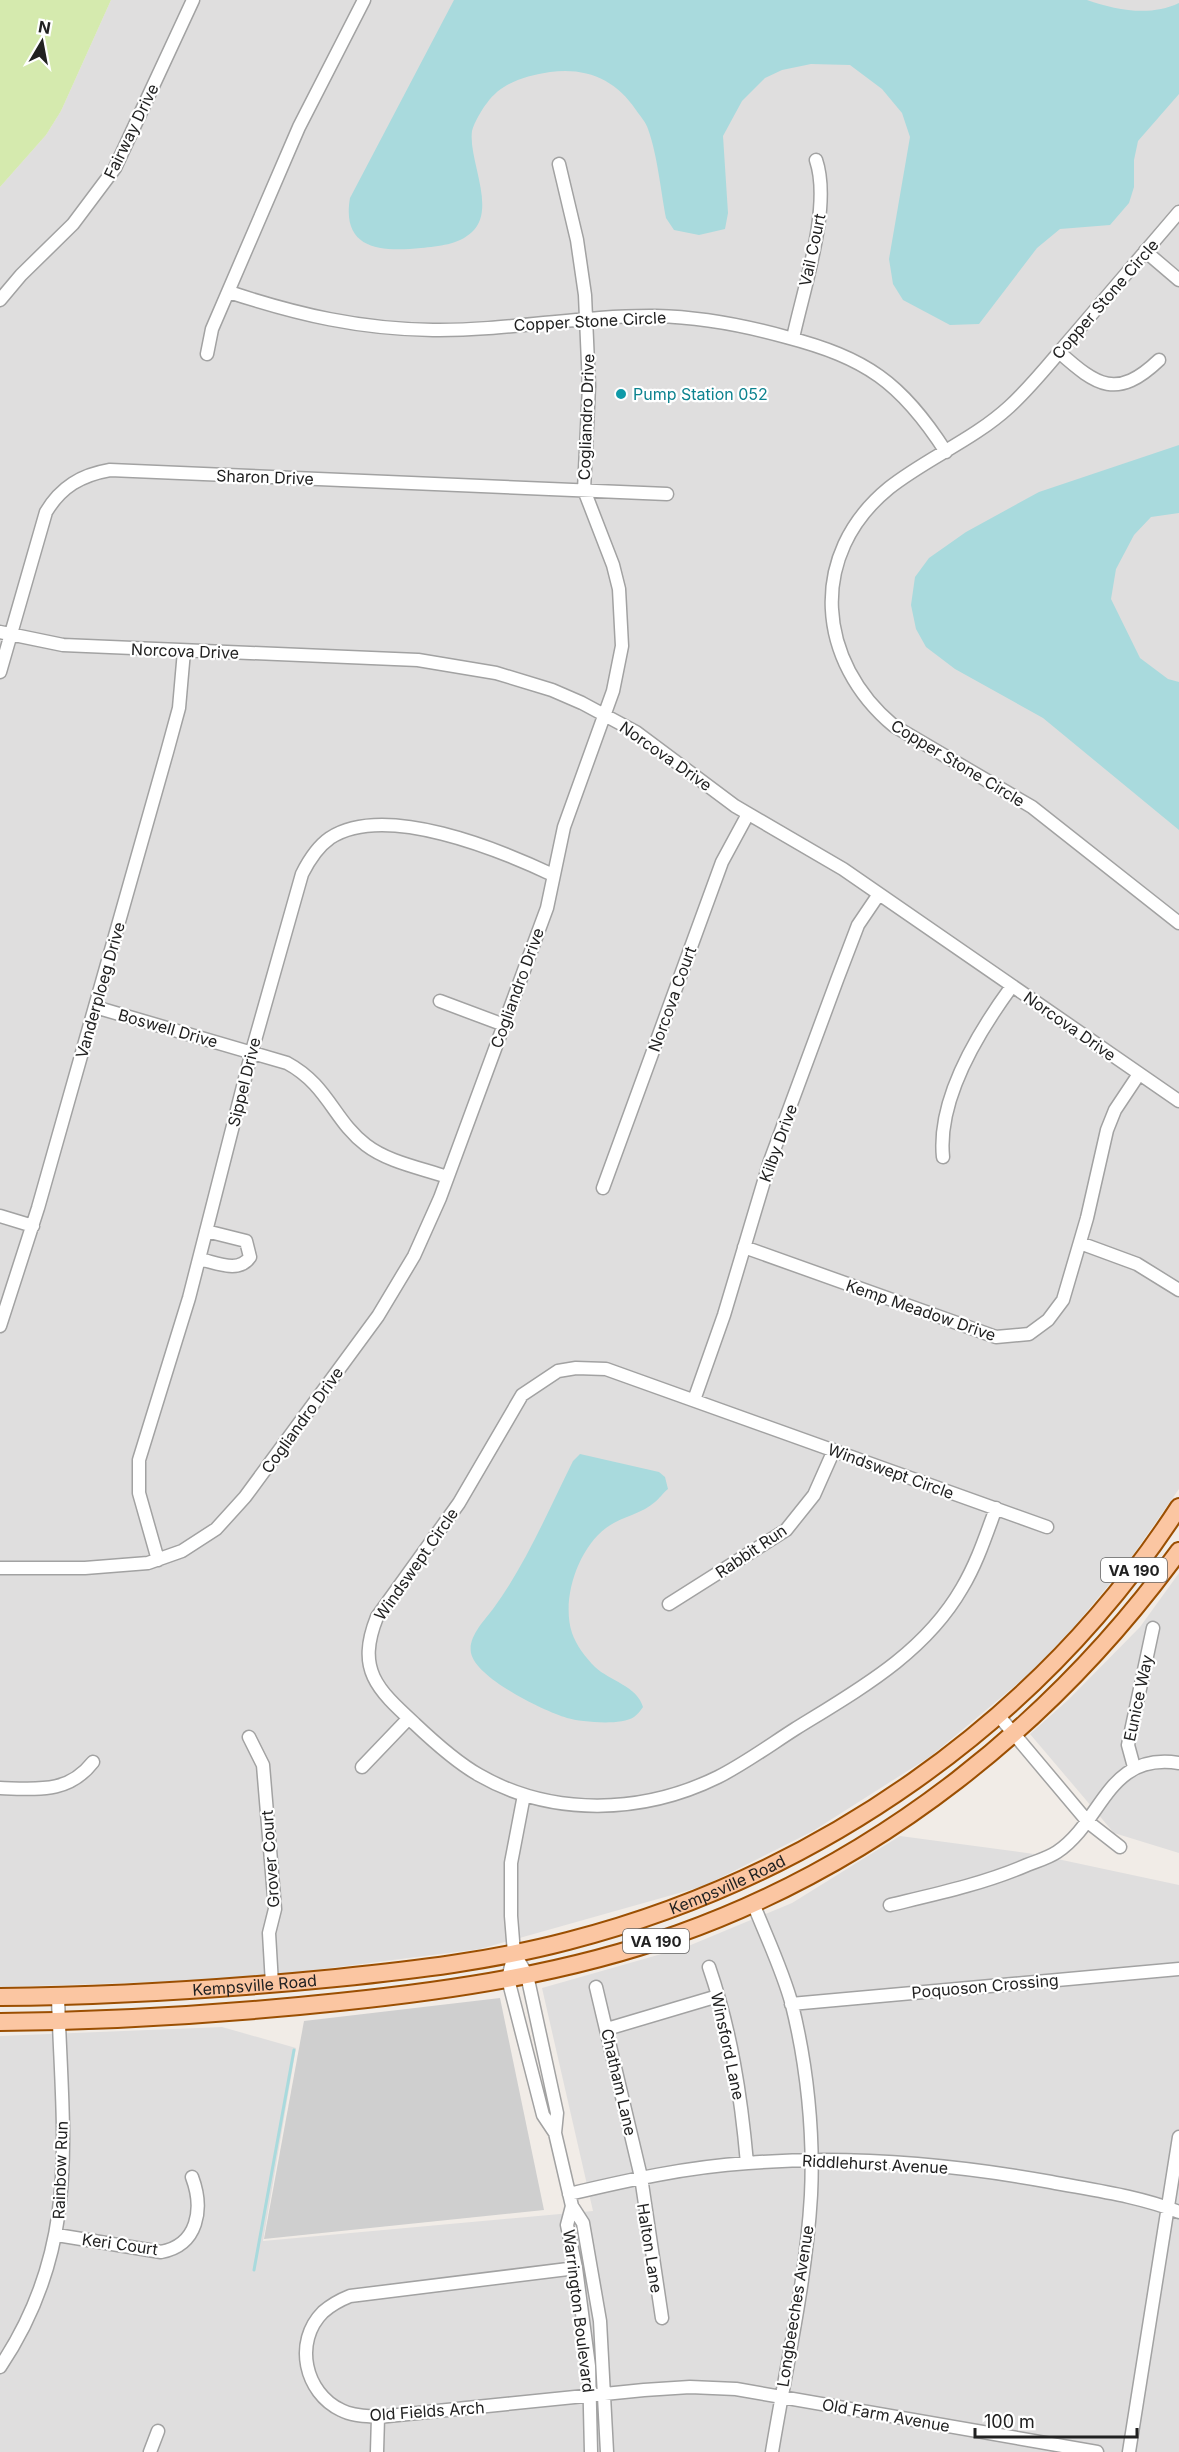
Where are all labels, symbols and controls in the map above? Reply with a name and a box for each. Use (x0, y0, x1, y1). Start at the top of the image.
north arrow (12, 12, 72, 72)
text: N (37, 16, 52, 38)
street label: Fairway Drive (99, 80, 163, 182)
street label: Vail Court (795, 212, 829, 288)
street label: Copper Stone Circle (1047, 235, 1163, 363)
street label: Copper Stone Circle (513, 307, 667, 335)
street label: Cogliandro Drive (574, 353, 598, 481)
place label: Pump Station 052 (633, 384, 768, 404)
marker: Pump Station 052 (614, 387, 628, 401)
street label: Sharon Drive (216, 465, 314, 489)
street label: Norcova Drive (131, 639, 239, 663)
street label: Copper Stone Circle (887, 715, 1029, 811)
street label: Norcova Drive (616, 717, 716, 795)
street label: Vanderploeg Drive (71, 920, 129, 1060)
street label: Cogliandro Drive (486, 925, 548, 1051)
street label: Norcova Court (644, 944, 700, 1054)
street label: Norcova Drive (1020, 987, 1120, 1065)
street label: Boswell Drive (116, 1004, 220, 1052)
street label: Sippel Drive (223, 1035, 265, 1129)
street label: Kilby Drive (755, 1101, 801, 1185)
street label: Kemp Meadow Drive (843, 1275, 999, 1345)
street label: Cogliandro Drive (257, 1363, 347, 1477)
street label: Windswept Circle (825, 1439, 957, 1503)
street label: Windswept Circle (370, 1504, 462, 1624)
street label: Rabbit Run (712, 1520, 790, 1582)
road number: VA 190 (1101, 1558, 1167, 1582)
street label: Eunice Way (1119, 1653, 1157, 1743)
street label: Grover Court (257, 1810, 283, 1908)
street label: Kempsville Road (666, 1850, 789, 1919)
road number: VA 190 (623, 1929, 689, 1953)
street label: Kempsville Road (192, 1970, 318, 2000)
street label: Poquoson Crossing (911, 1970, 1059, 2002)
street label: Winsford Lane (707, 1990, 749, 2102)
street label: Chatham Lane (597, 2027, 641, 2137)
street label: Rainbow Run (48, 2120, 72, 2220)
street label: Riddlehurst Avenue (801, 2150, 949, 2178)
street label: Halton Lane (633, 2202, 667, 2294)
street label: Longbeeches Avenue (772, 2224, 818, 2388)
street label: Warrington Boulevard (559, 2228, 599, 2394)
street label: Keri Court (81, 2229, 159, 2259)
street label: Old Farm Avenue (821, 2394, 951, 2436)
street label: Old Fields Arch (369, 2397, 485, 2425)
scale bar (975, 2401, 1137, 2439)
text: 100 m (984, 2411, 1035, 2432)

